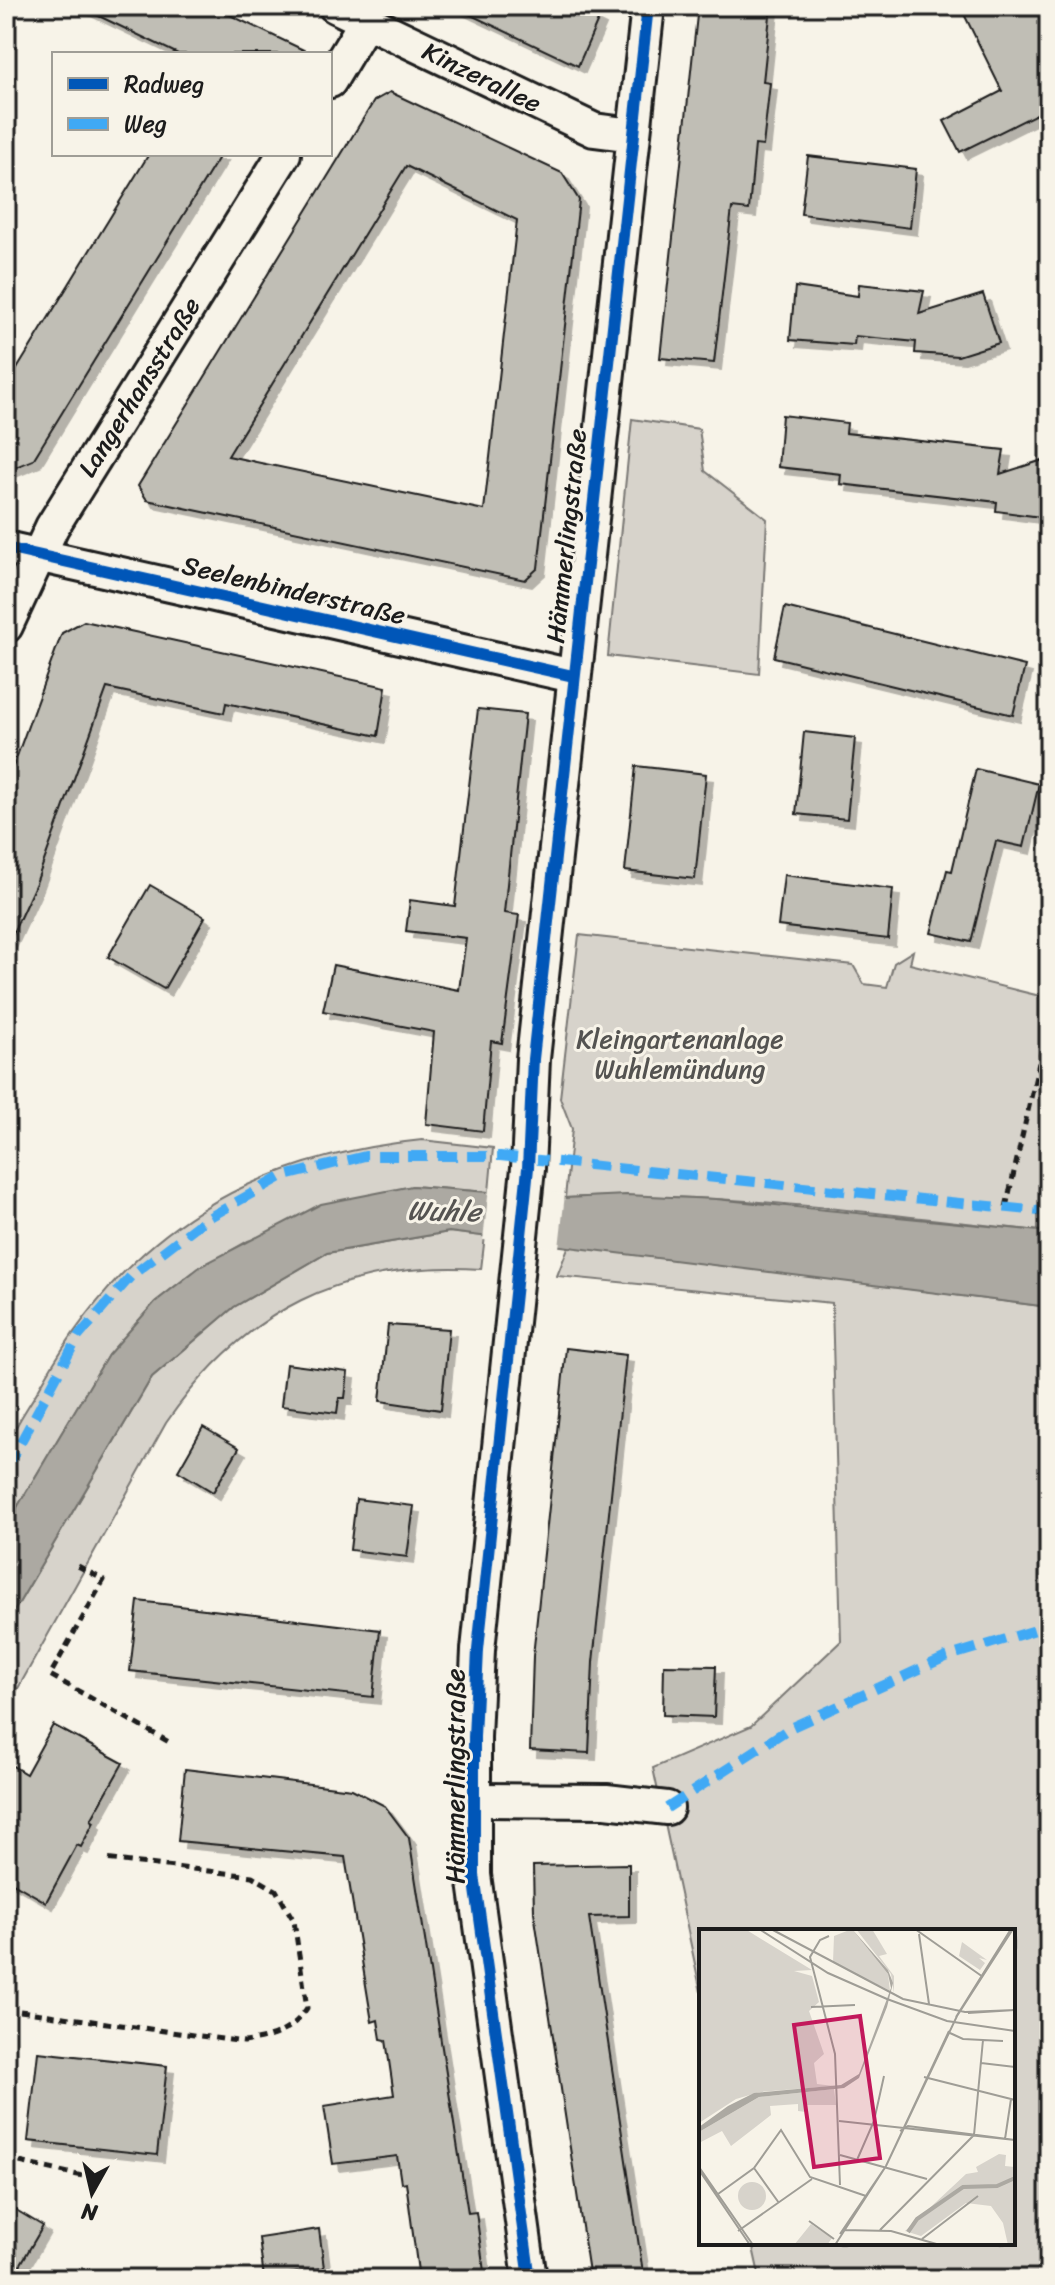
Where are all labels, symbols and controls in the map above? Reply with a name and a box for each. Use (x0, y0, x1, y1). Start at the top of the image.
street label: Kinzerallee (414, 28, 550, 126)
legend (52, 52, 332, 156)
text: Radweg (124, 63, 204, 105)
text: Weg (124, 103, 167, 145)
street label: Langerhansstraße (65, 287, 213, 487)
street label: Hämmerlingstraße (532, 426, 600, 646)
street label: Seelenbinderstraße (178, 542, 410, 638)
park label: Kleingartenanlage Wuhlemündung (576, 1016, 784, 1092)
water label: Wuhle (407, 1186, 484, 1236)
street label: Hämmerlingstraße (432, 1668, 478, 1884)
inset map (699, 1929, 1015, 2245)
north arrow (52, 2153, 132, 2233)
text: N (78, 2192, 101, 2233)

